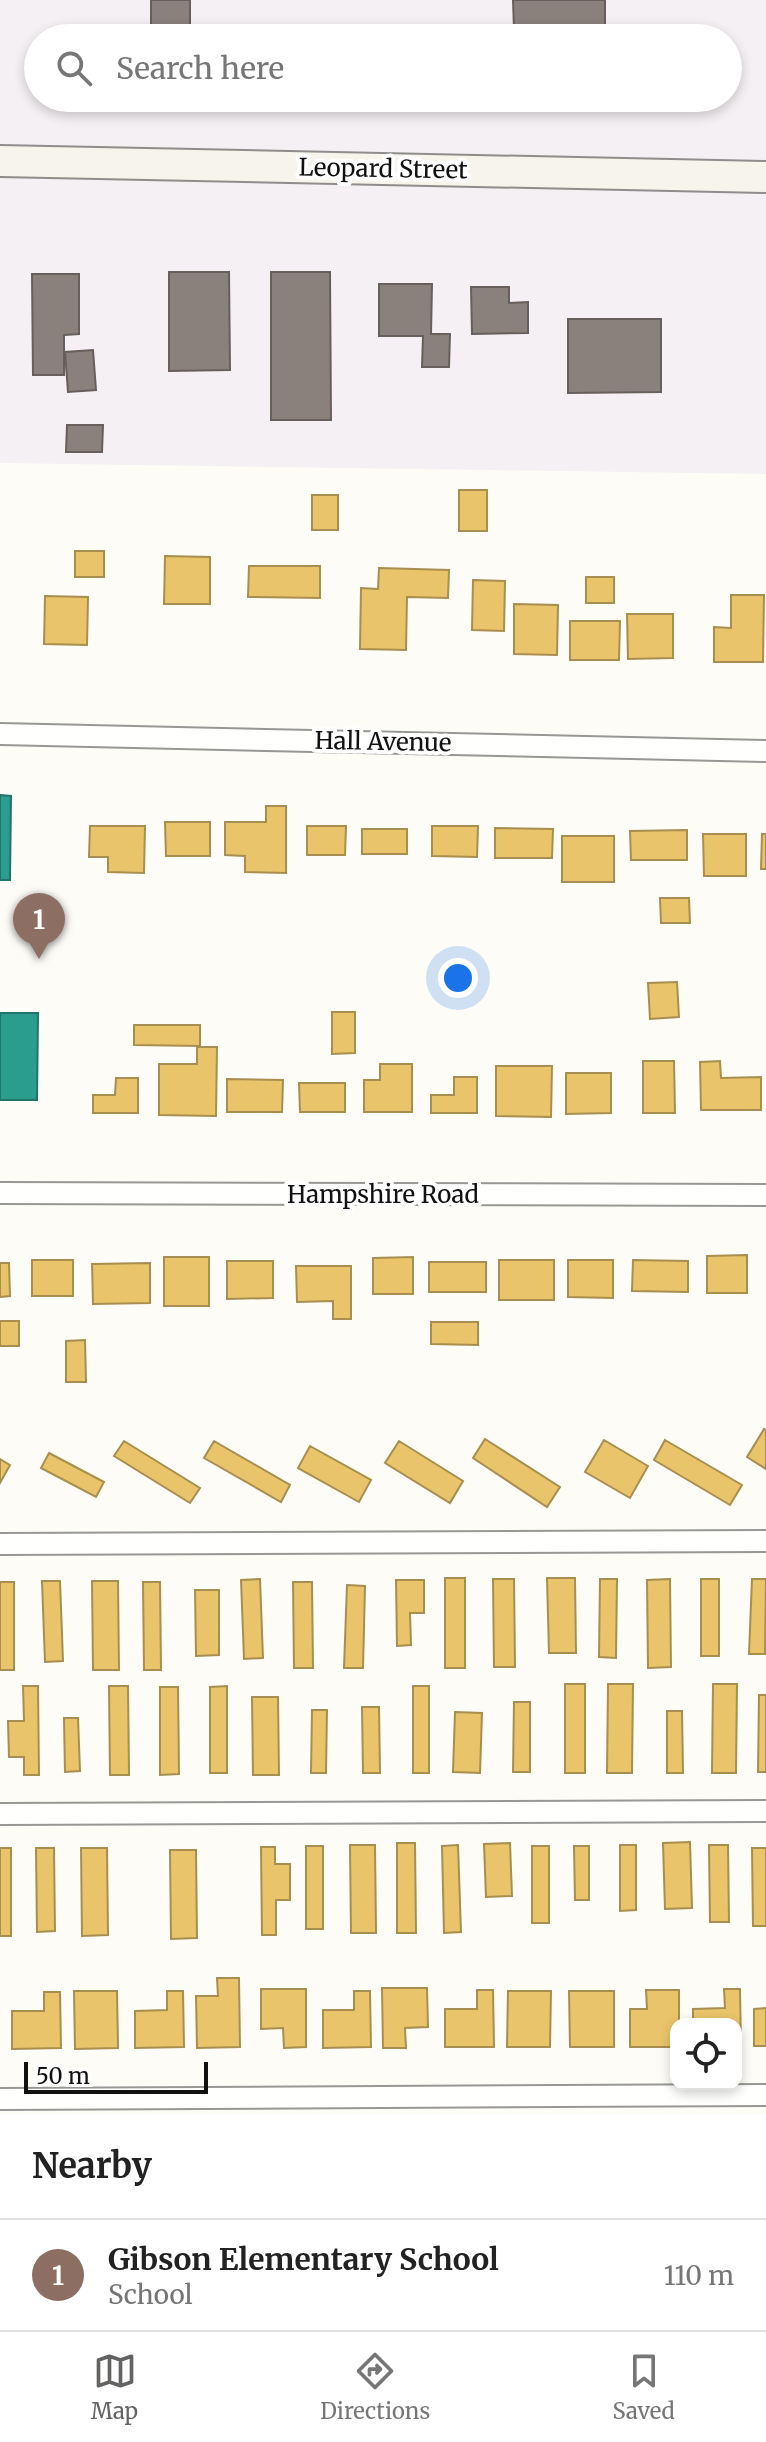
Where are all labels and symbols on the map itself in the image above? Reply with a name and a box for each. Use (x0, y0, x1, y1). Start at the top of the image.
street label: Leopard Street (298, 152, 468, 185)
street label: Hall Avenue (314, 725, 452, 758)
pin: 1 (13, 893, 65, 959)
your location (438, 958, 478, 998)
street label: Hampshire Road (287, 1179, 479, 1210)
scale bar (24, 2058, 208, 2094)

